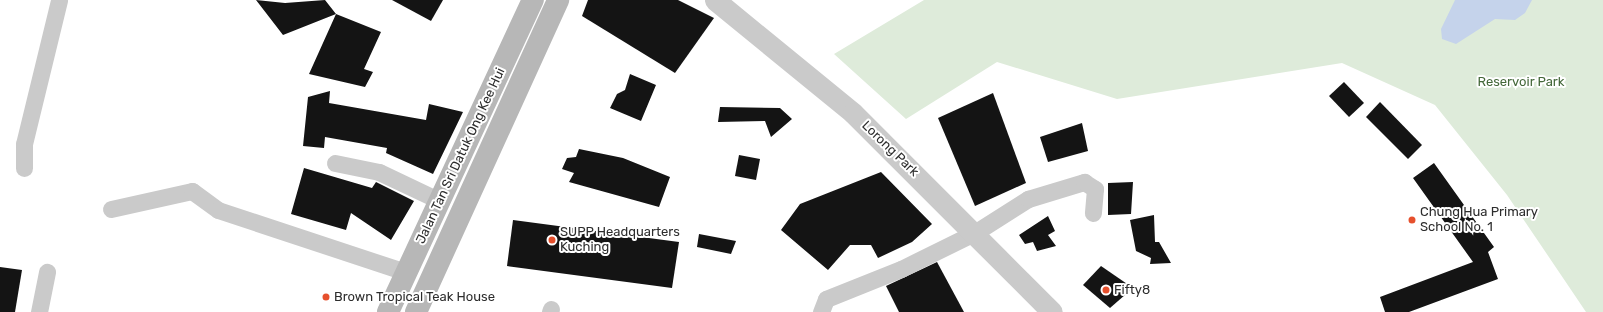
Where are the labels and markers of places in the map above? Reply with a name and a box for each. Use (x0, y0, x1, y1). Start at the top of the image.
place label: Chung Hua Primary School No. 1 (1420, 205, 1538, 236)
marker: Chung Hua Primary School No. 1 (1407, 215, 1417, 225)
place label: SUPP Headquarters Kuching (560, 225, 680, 256)
marker: SUPP Headquarters Kuching (547, 235, 557, 245)
place label: Fifty8 (1114, 282, 1150, 298)
marker: Fifty8 (1101, 285, 1111, 295)
place label: Brown Tropical Teak House (334, 289, 496, 305)
marker: Brown Tropical Teak House (321, 292, 331, 302)

